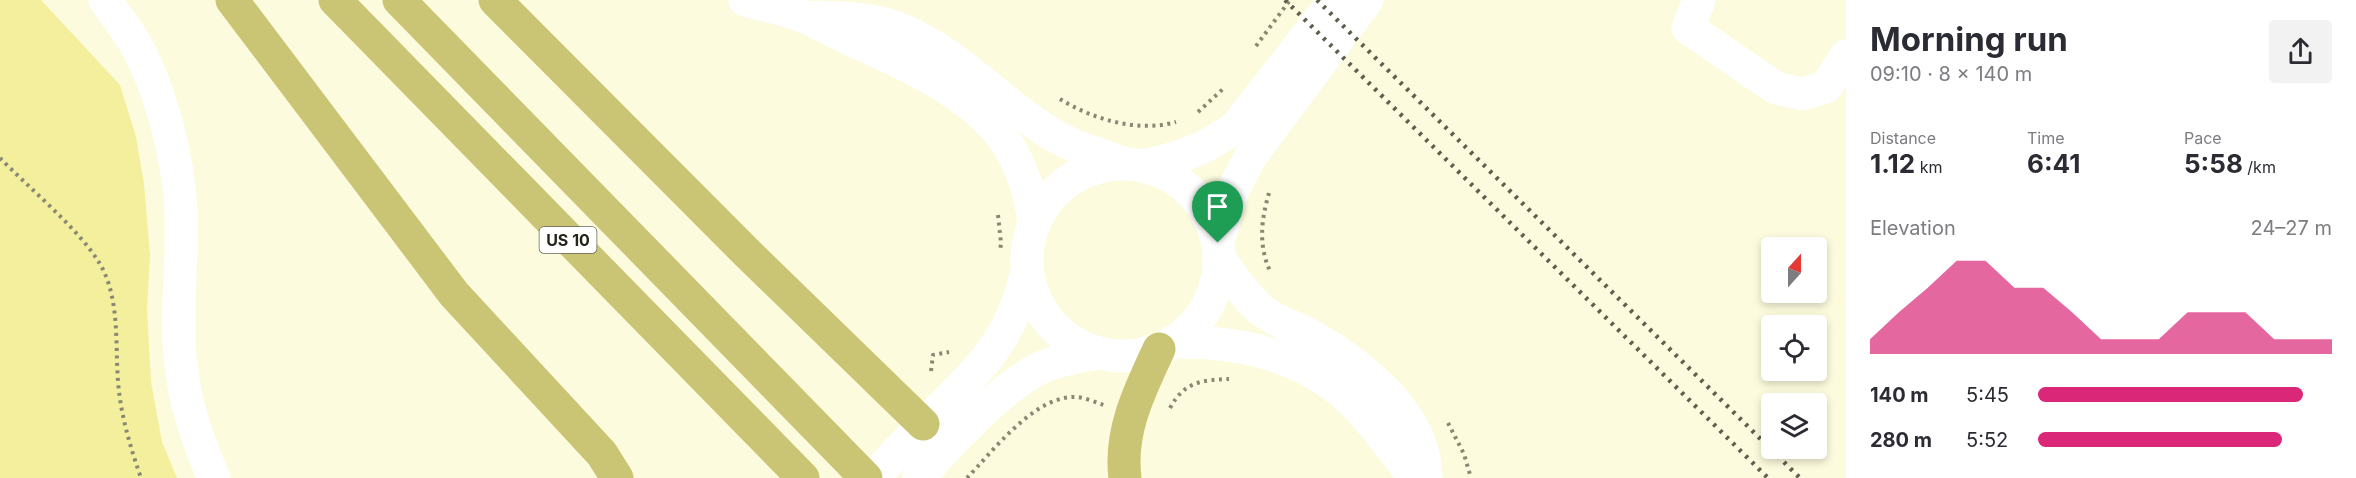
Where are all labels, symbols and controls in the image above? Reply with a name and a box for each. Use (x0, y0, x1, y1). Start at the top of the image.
text: Morning run (1870, 19, 2068, 59)
button: share (2269, 20, 2332, 83)
text: 09:10 · 8 × 140 m (1870, 62, 2032, 86)
text: Distance (1870, 128, 1936, 148)
text: Time (2027, 128, 2065, 148)
text: Pace (2184, 128, 2222, 148)
text: 1.12 (1870, 148, 1915, 179)
text: 6:41 (2027, 148, 2080, 179)
text: 5:58 (2184, 148, 2243, 179)
text: km (1915, 157, 1942, 177)
text: /km (2243, 157, 2276, 177)
pin (1192, 181, 1243, 243)
icon: arrive (1201, 190, 1234, 223)
text: Elevation (1870, 216, 1956, 240)
text: 24–27 m (2251, 216, 2332, 240)
road number: US 10 (540, 227, 596, 253)
north arrow (1761, 237, 1827, 303)
map controls (1761, 237, 1827, 459)
button: locate (1761, 315, 1827, 381)
text: 140 m (1870, 383, 1929, 407)
text: 5:45 (1966, 383, 2009, 407)
button: layers (1761, 393, 1827, 459)
text: 280 m (1870, 428, 1932, 452)
text: 5:52 (1966, 428, 2008, 452)

